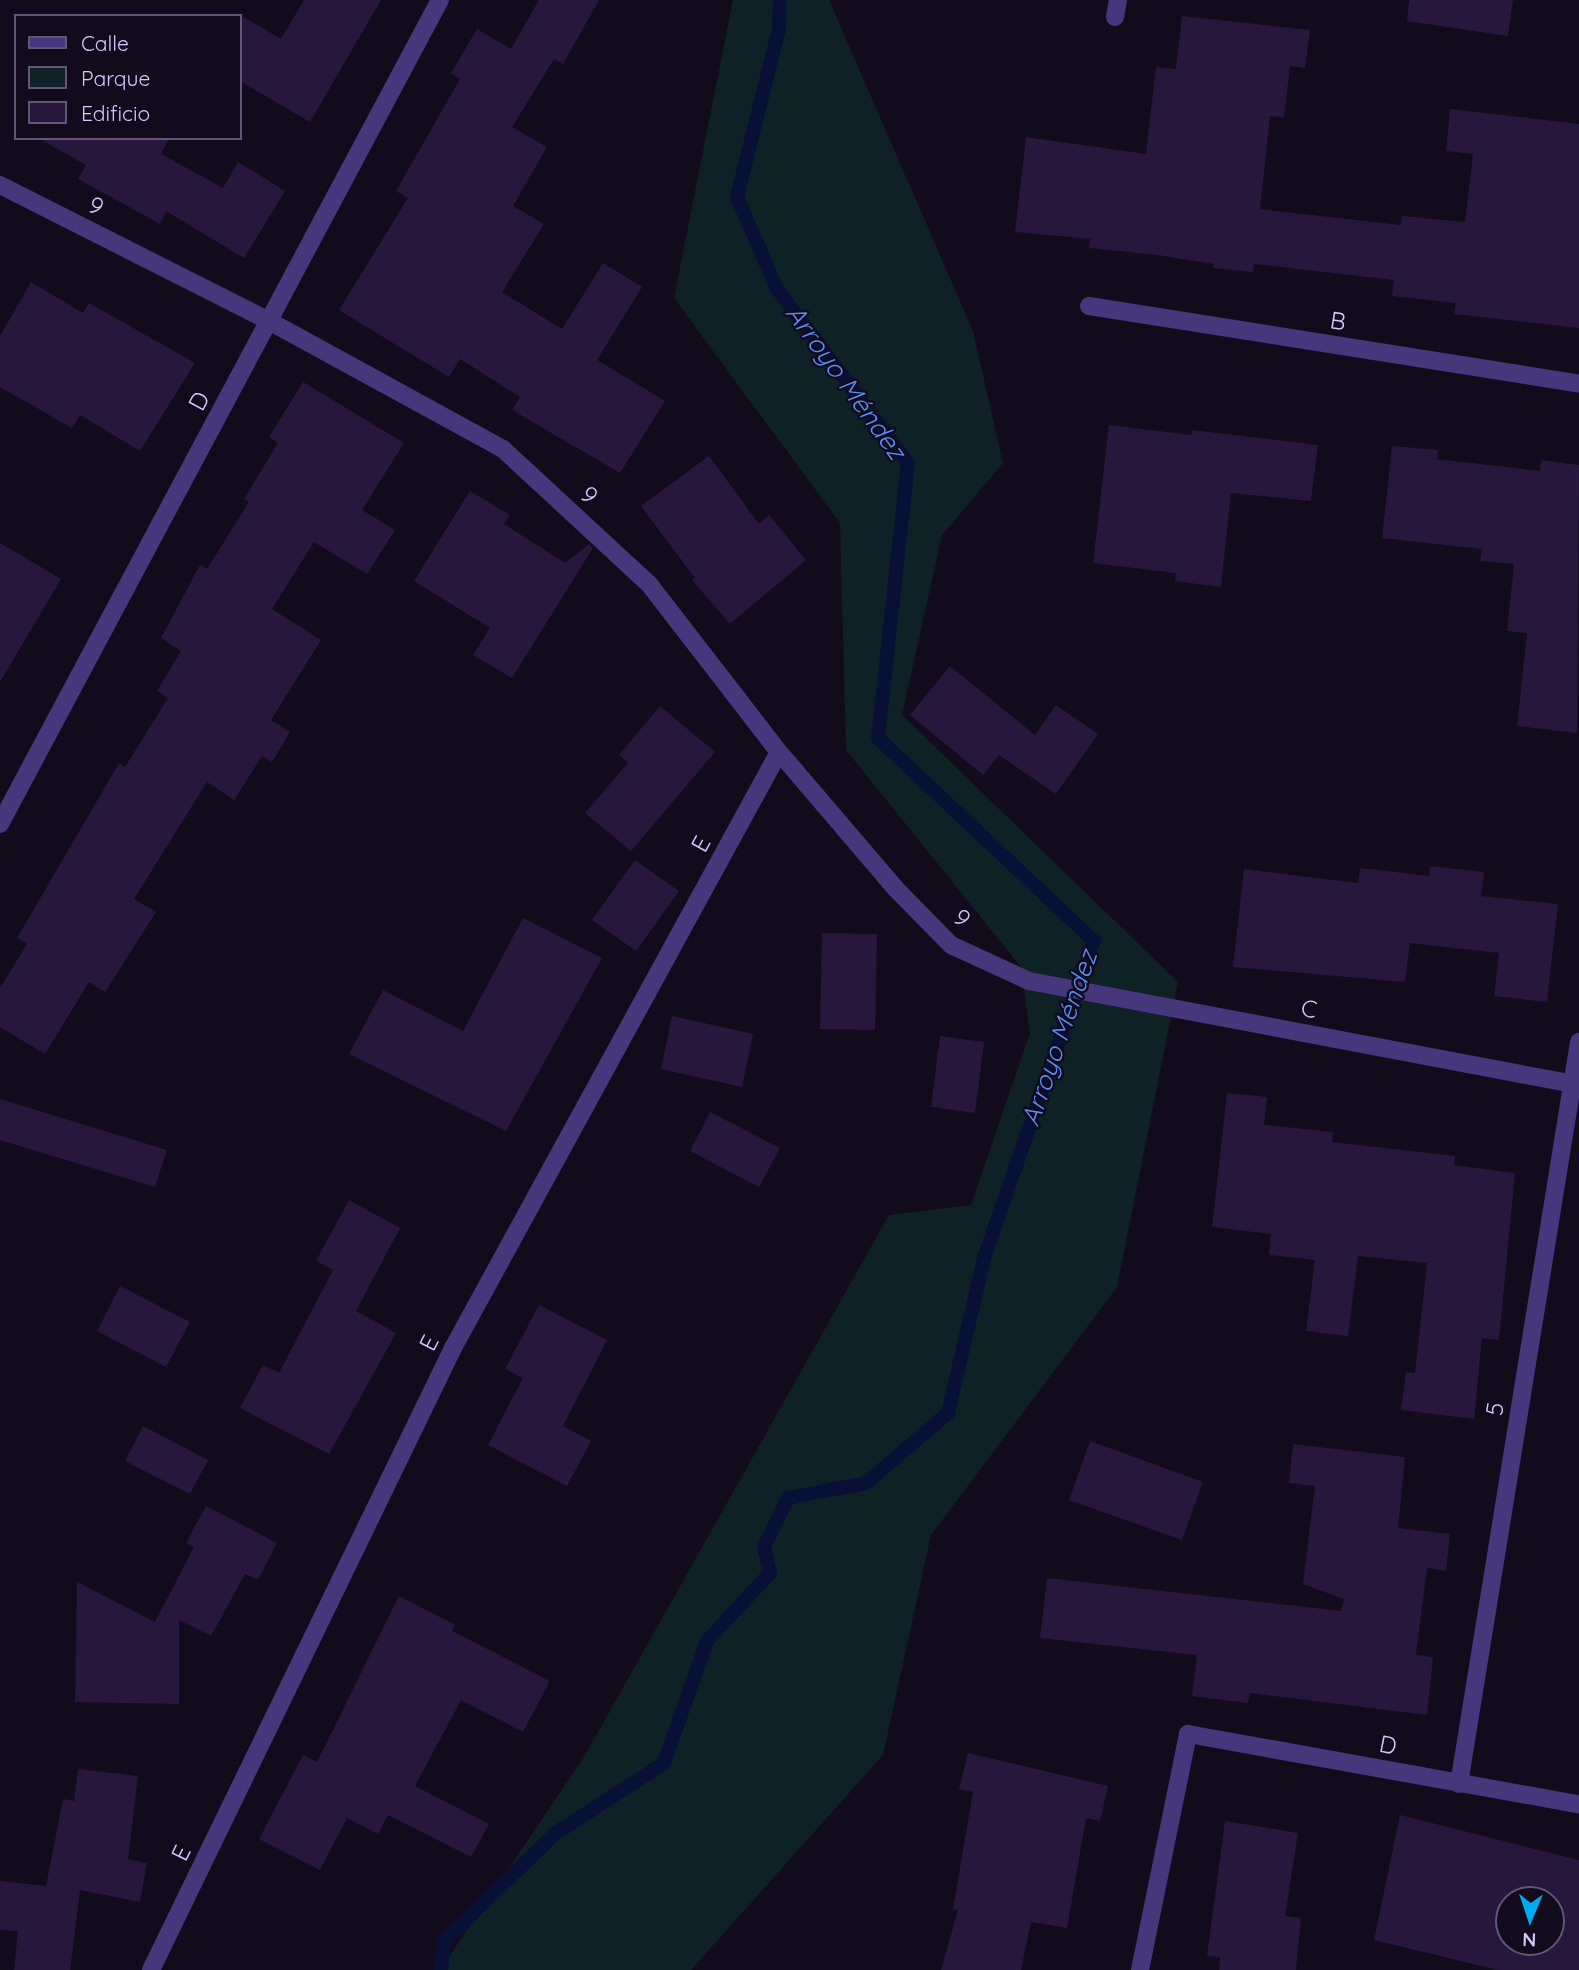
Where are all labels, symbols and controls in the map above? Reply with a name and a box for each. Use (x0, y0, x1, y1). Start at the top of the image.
legend (14, 14, 242, 140)
text: Calle (81, 30, 129, 56)
text: Parque (81, 65, 150, 91)
text: Edificio (81, 100, 150, 126)
street label: 9 (83, 190, 109, 222)
water label: Arroyo Méndez (779, 299, 913, 465)
street label: B (1328, 306, 1348, 336)
street label: D (182, 387, 216, 415)
street label: 9 (574, 480, 604, 510)
street label: E (685, 831, 717, 857)
street label: 9 (948, 903, 976, 933)
water label: Arroyo Méndez (1014, 946, 1104, 1130)
street label: C (1299, 993, 1319, 1025)
street label: E (413, 1330, 445, 1356)
street label: 5 (1480, 1400, 1510, 1418)
street label: D (1377, 1729, 1399, 1761)
street label: E (165, 1841, 197, 1865)
north arrow (1495, 1886, 1565, 1956)
text: N (1522, 1928, 1537, 1952)

